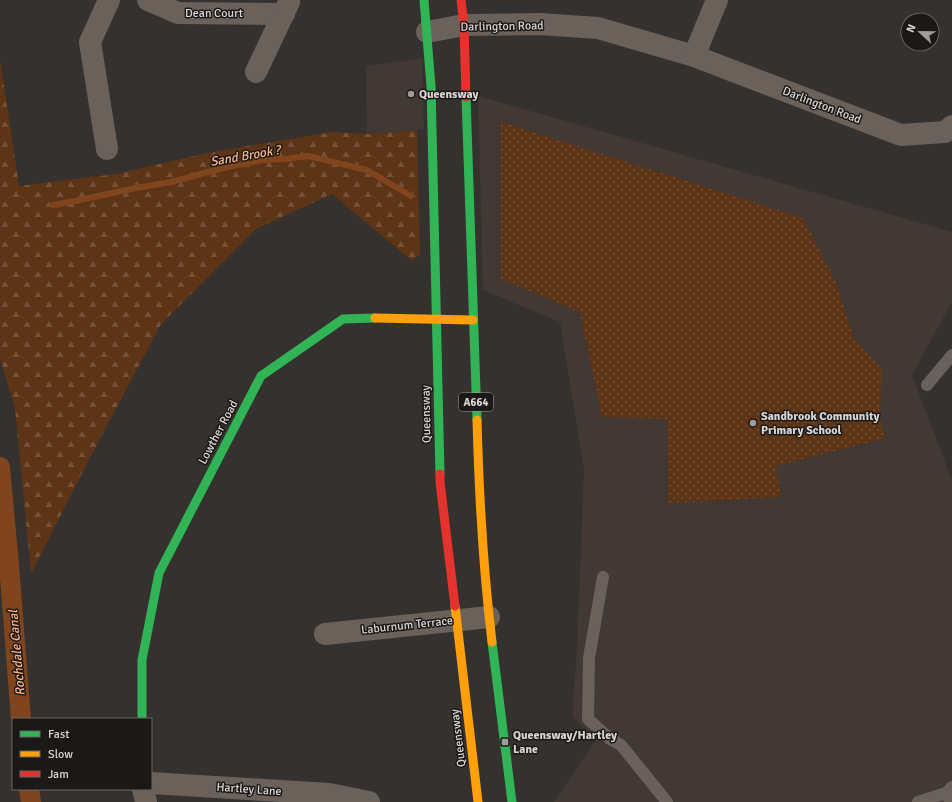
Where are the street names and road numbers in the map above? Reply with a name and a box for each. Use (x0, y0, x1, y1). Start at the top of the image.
street label: Dean Court (185, 6, 243, 21)
street label: Darlington Road (460, 18, 544, 35)
street label: Darlington Road (780, 84, 863, 127)
street label: Queensway (418, 384, 435, 443)
road number: A664 (459, 393, 493, 411)
street label: Lowther Road (195, 398, 242, 467)
street label: Laburnum Terrace (360, 613, 454, 638)
street label: Queensway (447, 708, 469, 768)
street label: Hartley Lane (216, 780, 282, 799)

